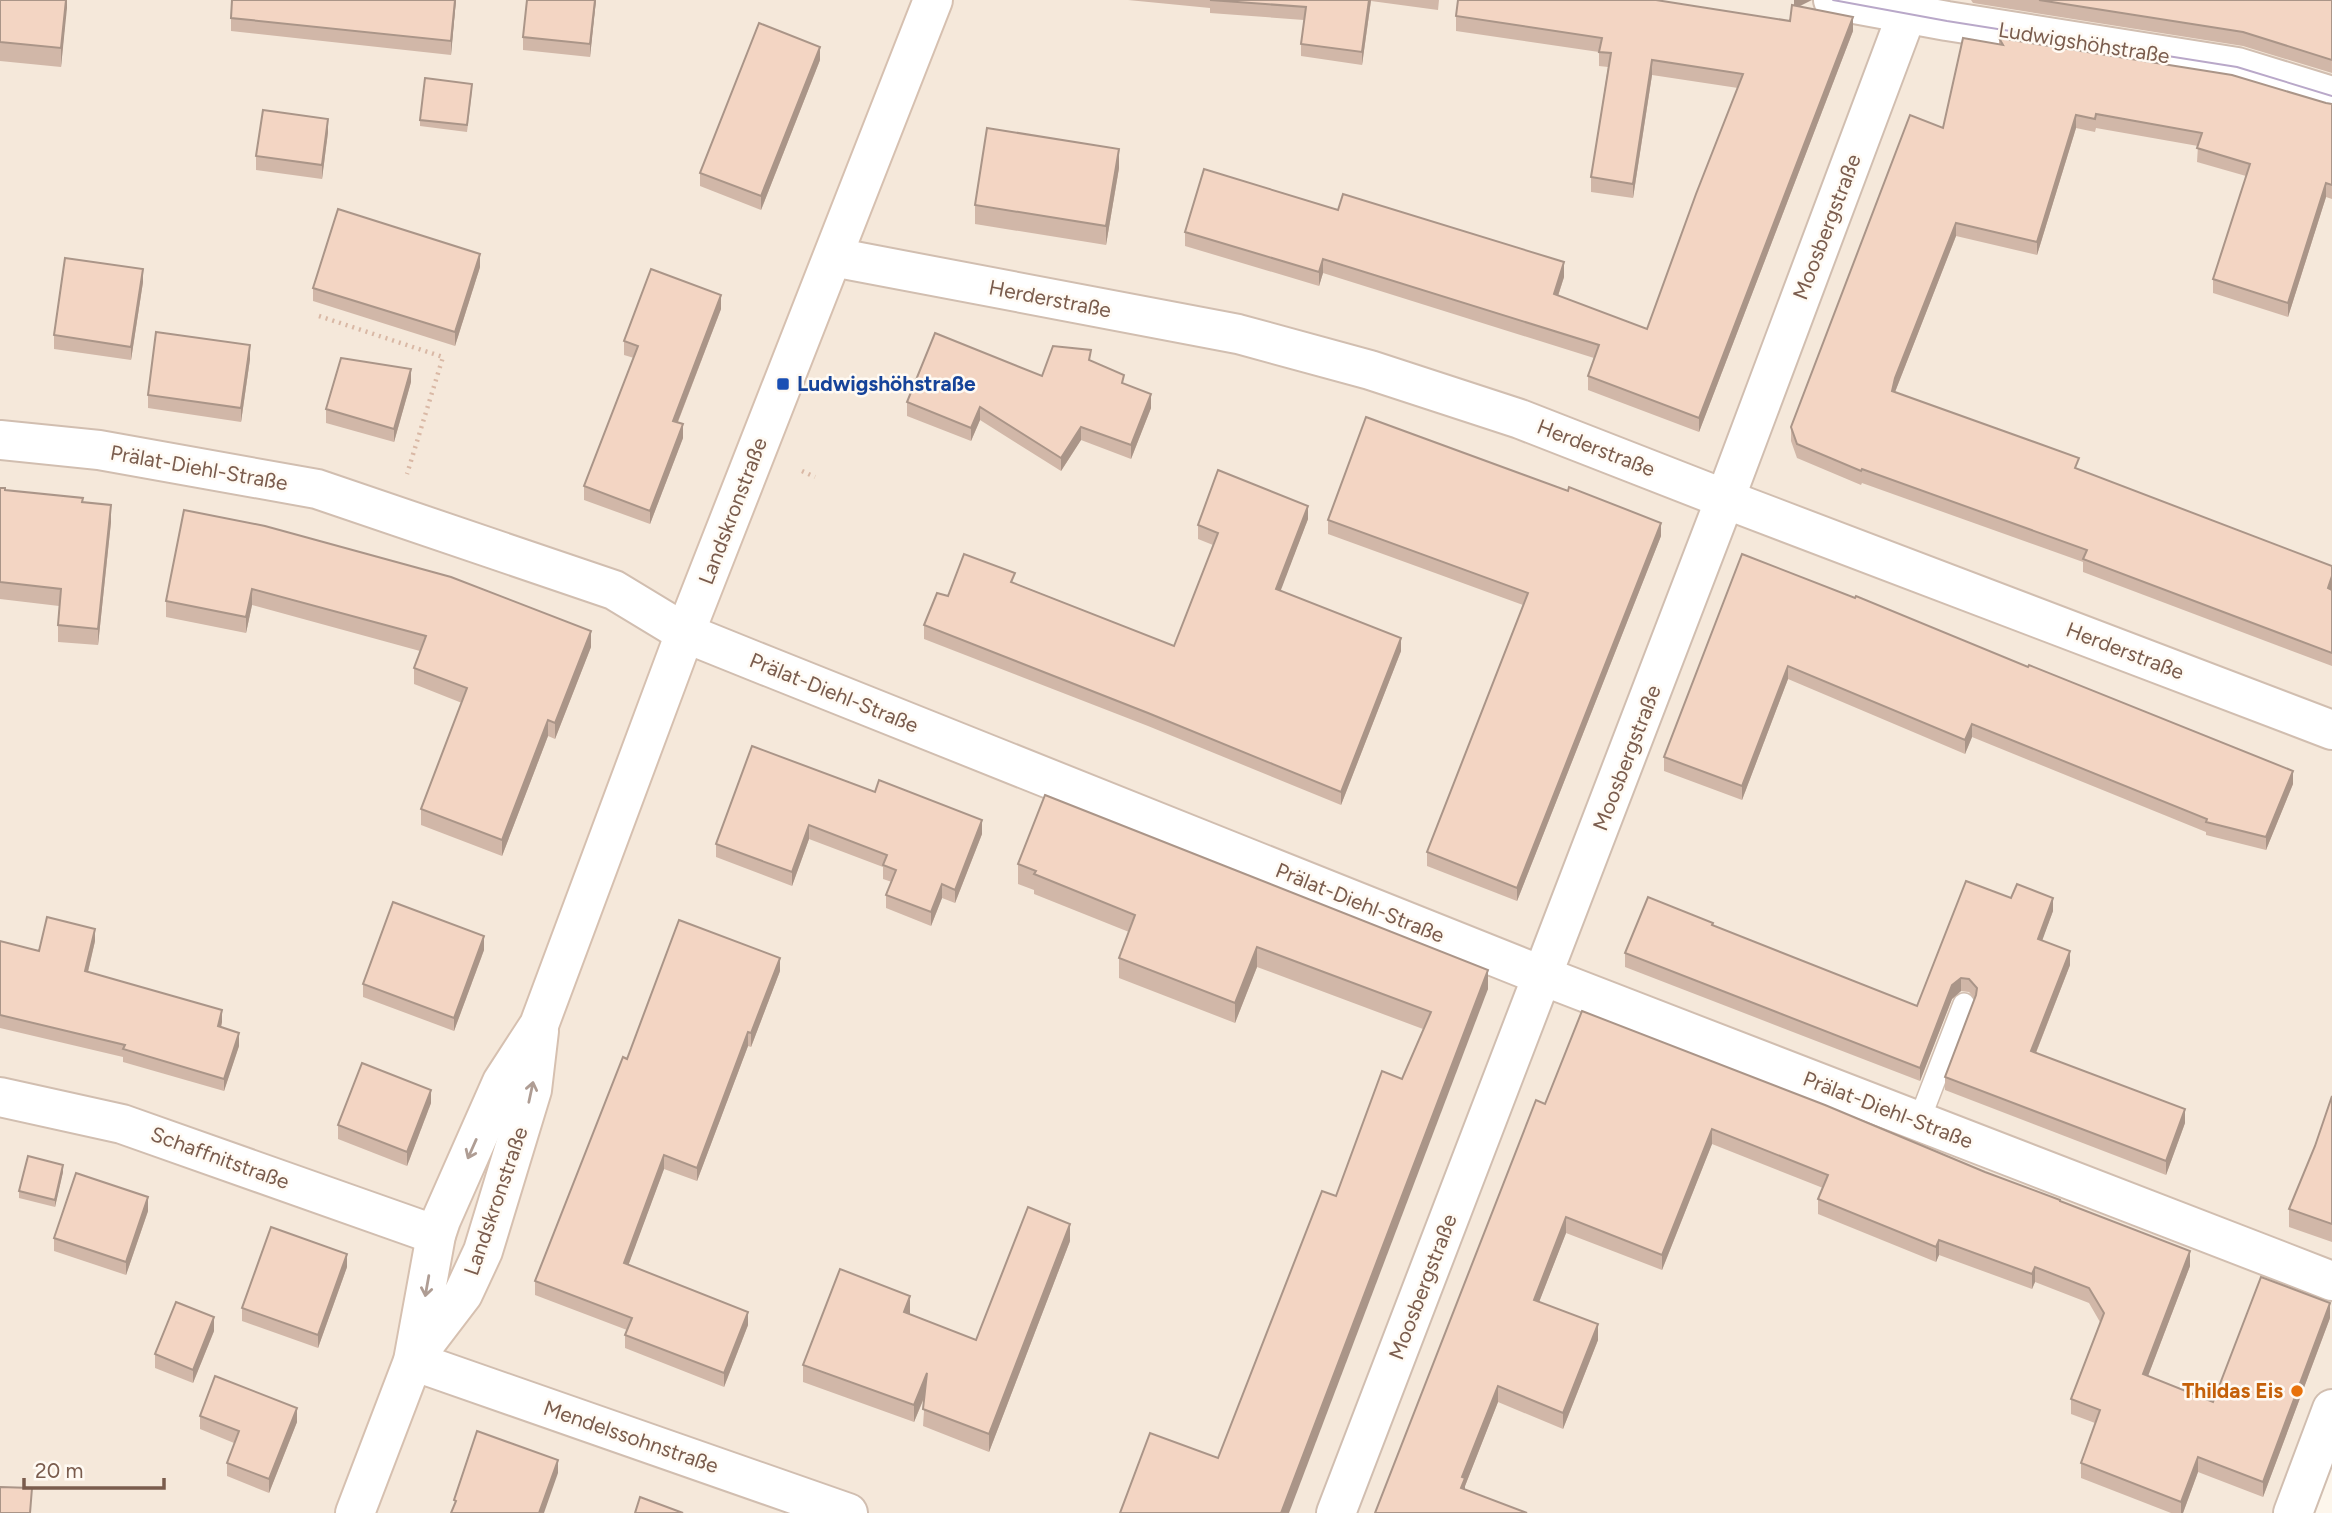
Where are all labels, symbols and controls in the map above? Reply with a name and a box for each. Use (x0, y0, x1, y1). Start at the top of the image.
street label: Ludwigshöhstraße (1997, 17, 2171, 68)
street label: Moosbergstraße (1787, 150, 1866, 303)
street label: Herderstraße (987, 274, 1113, 323)
place label: Ludwigshöhstraße (797, 371, 976, 396)
marker: Ludwigshöhstraße (775, 376, 791, 392)
street label: Herderstraße (1534, 414, 1659, 481)
street label: Landskronstraße (693, 434, 772, 588)
street label: Prälat-Diehl-Straße (108, 440, 290, 495)
street label: Herderstraße (2063, 617, 2188, 684)
street label: Prälat-Diehl-Straße (746, 647, 922, 738)
street label: Moosbergstraße (1587, 681, 1666, 834)
street label: Prälat-Diehl-Straße (1272, 857, 1448, 948)
street label: Prälat-Diehl-Straße (1800, 1066, 1977, 1153)
one-way arrow (524, 1081, 538, 1104)
street label: Schaffnitstraße (148, 1121, 293, 1194)
street label: Landskronstraße (458, 1123, 533, 1278)
one-way arrow (465, 1138, 478, 1159)
street label: Moosbergstraße (1383, 1210, 1462, 1363)
one-way arrow (419, 1274, 433, 1297)
place label: Thildas Eis (2182, 1378, 2283, 1403)
marker: Thildas Eis (2289, 1383, 2305, 1399)
street label: Mendelssohnstraße (540, 1395, 722, 1478)
scale bar (24, 1446, 164, 1490)
text: 20 m (35, 1458, 83, 1483)

